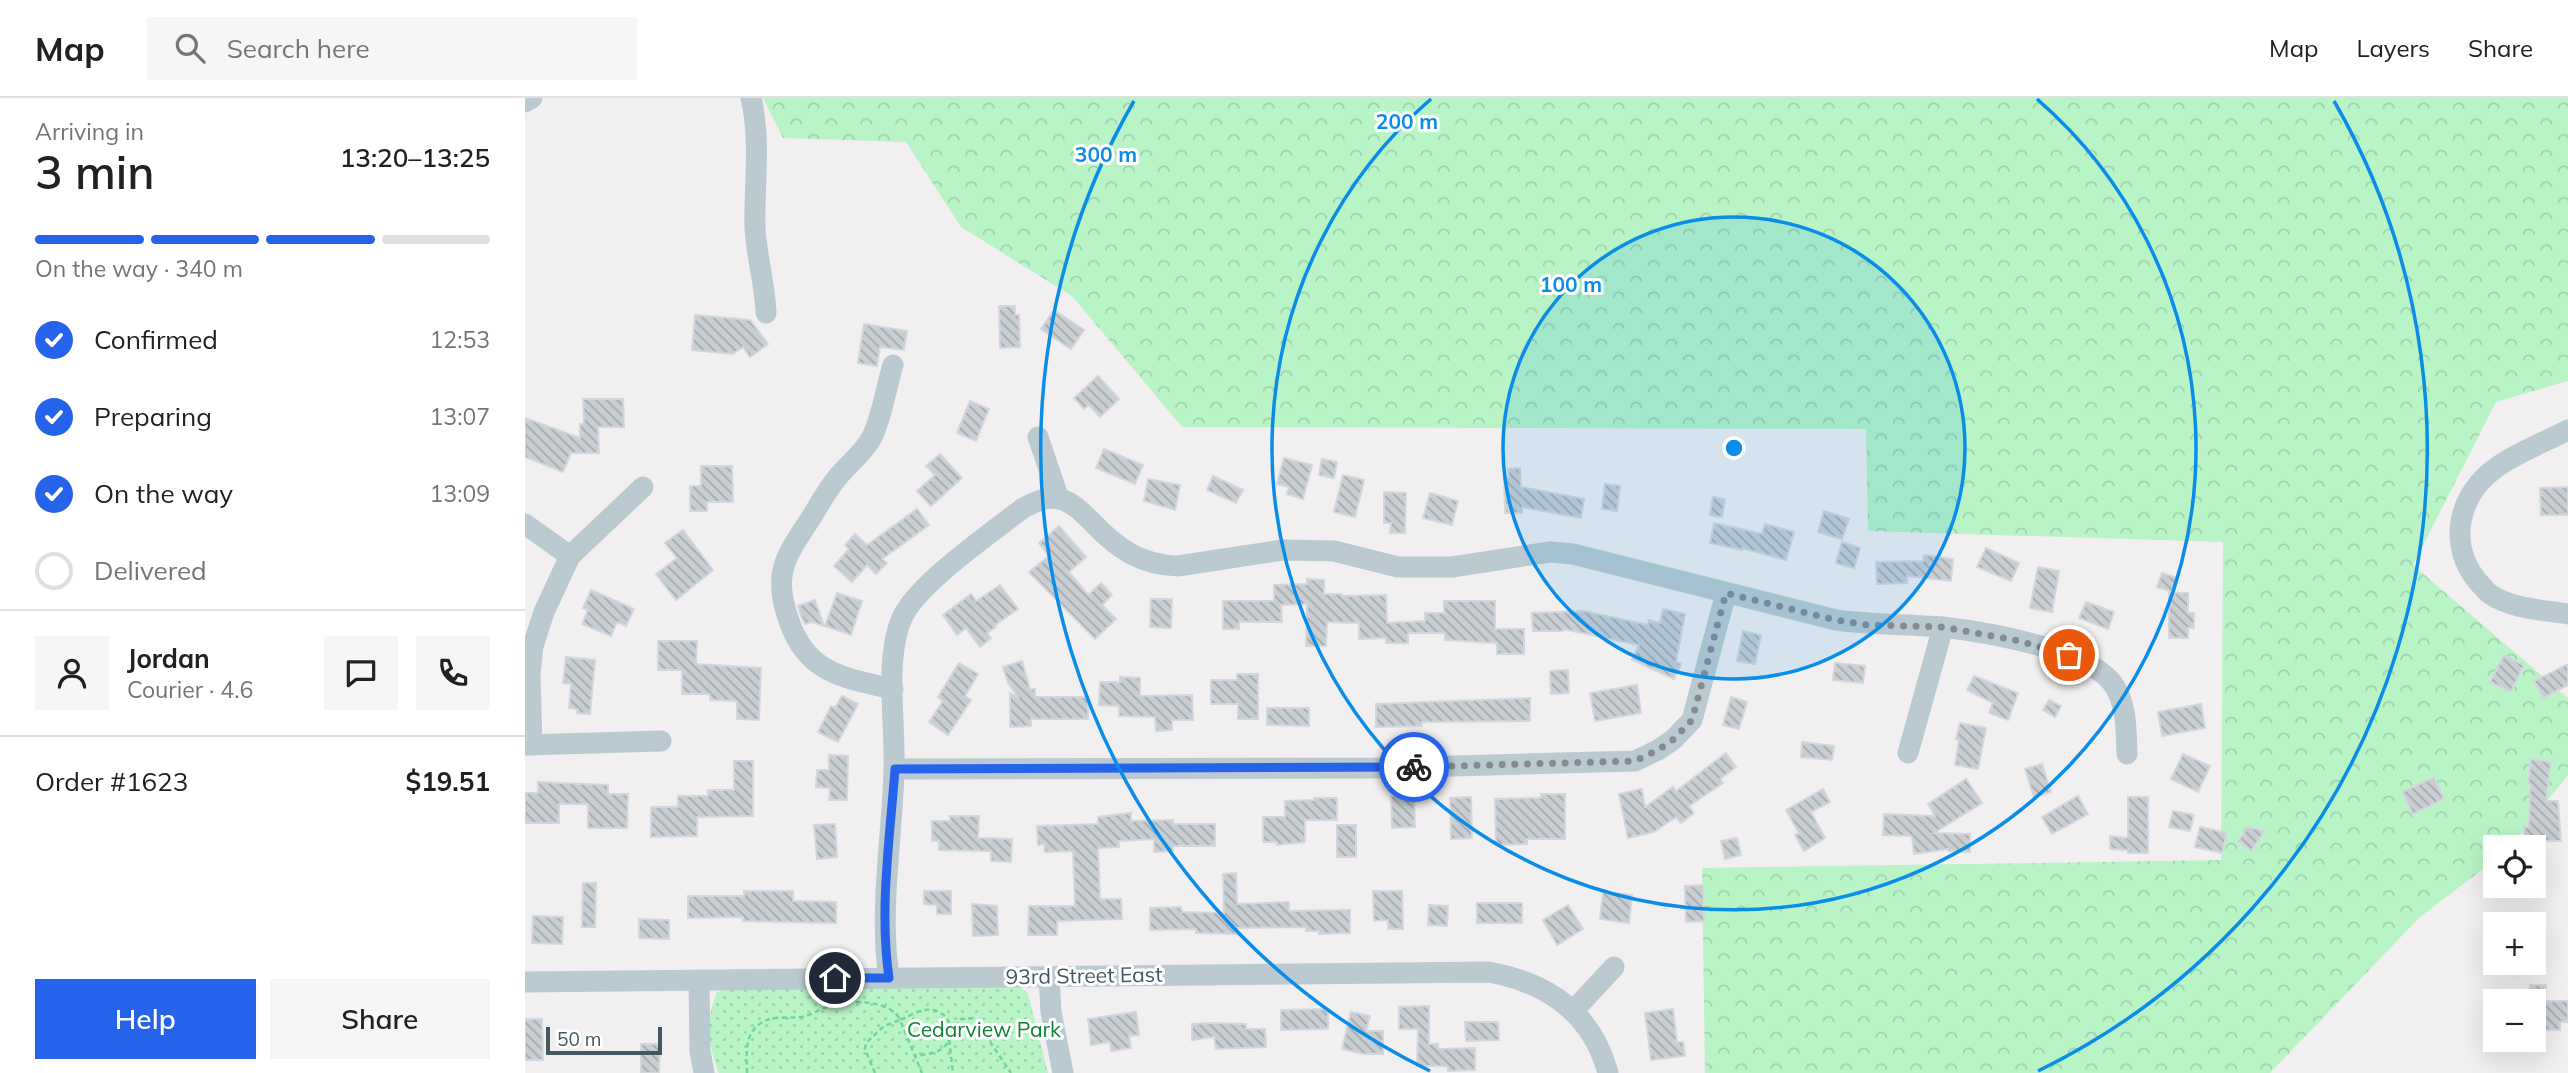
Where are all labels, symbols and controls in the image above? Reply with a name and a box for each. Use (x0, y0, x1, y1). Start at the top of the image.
search box (147, 17, 637, 80)
text: Map (35, 28, 105, 69)
icon: search (171, 29, 209, 67)
text: Search here (227, 32, 370, 65)
text: Map (2269, 33, 2318, 63)
text: Layers (2356, 33, 2430, 63)
text: Share (2468, 33, 2533, 63)
text: 200 m (1376, 108, 1438, 134)
text: Arriving in (35, 117, 144, 146)
text: 13:20–13:25 (340, 141, 490, 174)
text: 300 m (1075, 141, 1137, 167)
text: 3 min (35, 143, 154, 201)
text: On the way · 340 m (35, 254, 243, 283)
text: 100 m (1540, 271, 1602, 297)
icon: check (35, 321, 73, 359)
text: Confirmed (94, 323, 218, 356)
text: 12:53 (430, 325, 490, 354)
icon: check (35, 398, 73, 436)
text: Preparing (94, 400, 212, 433)
text: 13:07 (430, 402, 490, 431)
centre of rings (1722, 436, 1746, 460)
icon: check (35, 475, 73, 513)
text: On the way (94, 477, 233, 510)
text: 13:09 (430, 479, 490, 508)
text: Delivered (94, 554, 207, 587)
pin (2039, 625, 2099, 685)
button: person (35, 636, 109, 710)
button: chat (324, 636, 398, 710)
button: phone (416, 636, 490, 710)
icon: bag (2050, 636, 2088, 674)
text: Jordan (127, 642, 210, 675)
text: Courier · 4.6 (127, 675, 253, 704)
courier (1379, 732, 1449, 802)
icon: bike (1395, 748, 1433, 786)
text: Order #1623 (35, 765, 188, 798)
text: $19.51 (406, 765, 490, 798)
map controls (2483, 835, 2546, 1052)
button: locate (2483, 835, 2546, 898)
button: + (2483, 912, 2546, 975)
pin (805, 948, 865, 1008)
icon: home (816, 959, 854, 997)
street label: 93rd Street East (1005, 961, 1163, 989)
button: Help (35, 979, 256, 1059)
button: Share (270, 979, 490, 1059)
button: − (2483, 989, 2546, 1052)
park label: Cedarview Park (907, 1016, 1061, 1042)
scale bar (546, 1024, 661, 1056)
text: 50 m (557, 1027, 601, 1051)

